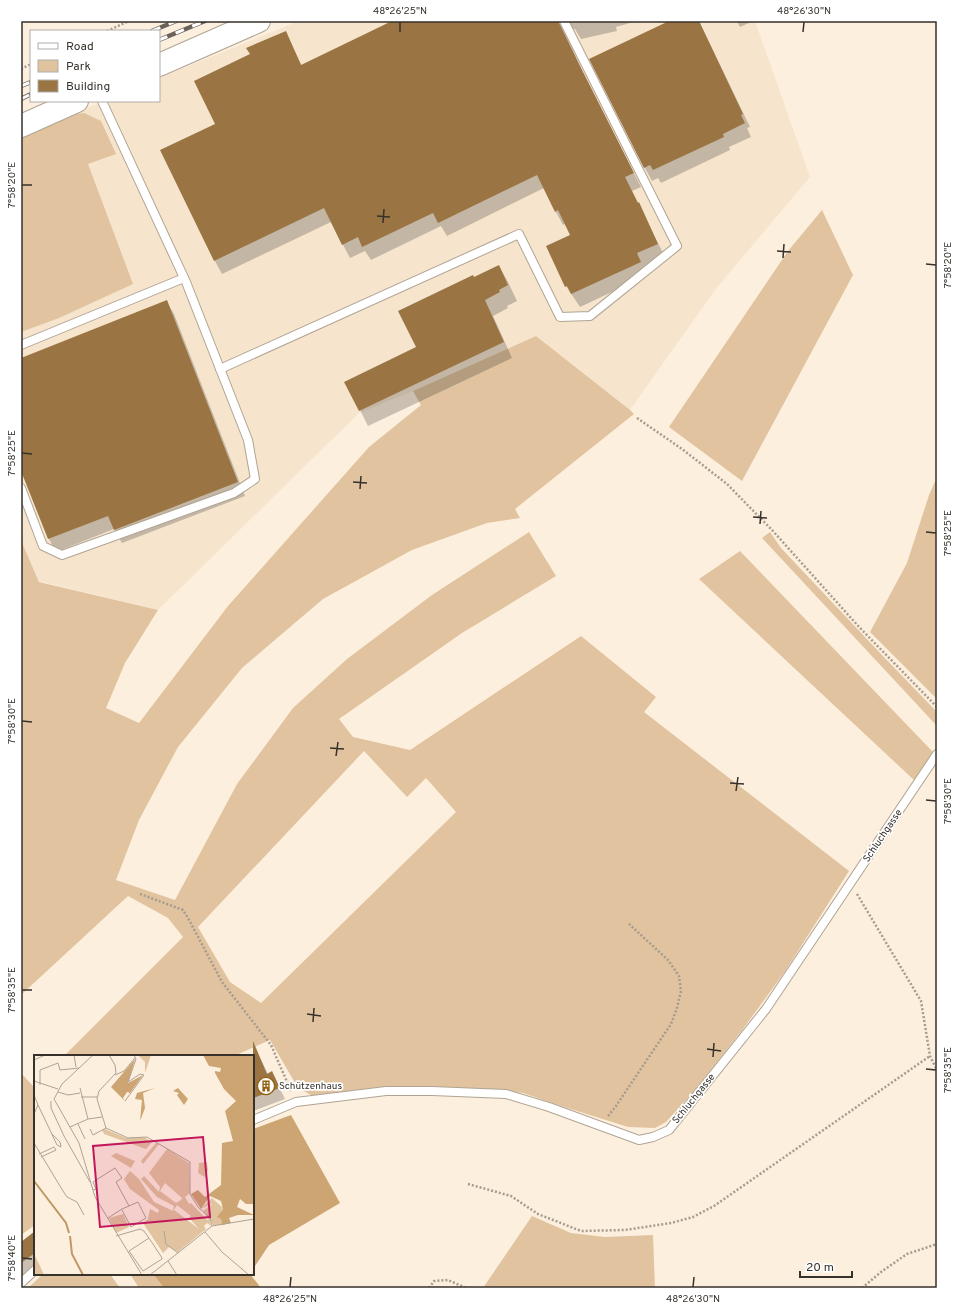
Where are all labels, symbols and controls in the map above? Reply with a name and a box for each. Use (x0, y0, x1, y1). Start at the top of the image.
text: 48°26'25"N (373, 5, 427, 18)
text: 48°26'30"N (777, 5, 831, 18)
legend (30, 30, 160, 102)
text: Road (66, 39, 94, 55)
text: Park (66, 59, 91, 75)
text: Building (66, 79, 110, 95)
text: 7°58'20"E (6, 162, 19, 208)
text: 7°58'20"E (942, 242, 955, 288)
text: 7°58'25"E (6, 430, 19, 476)
text: 7°58'25"E (942, 510, 955, 556)
text: 7°58'30"E (6, 698, 19, 744)
text: 7°58'30"E (942, 778, 955, 824)
street label: Schluchgasse (861, 807, 905, 865)
text: 7°58'35"E (6, 967, 19, 1013)
text: 7°58'35"E (942, 1047, 955, 1093)
inset map (34, 1055, 254, 1275)
street label: Schluchgasse (670, 1071, 718, 1127)
building icon: Schützenhaus (256, 1076, 276, 1096)
place label: Schützenhaus (279, 1080, 342, 1093)
text: 7°58'40"E (6, 1235, 19, 1281)
scale bar (800, 1253, 852, 1279)
text: 20 m (806, 1260, 834, 1276)
text: 48°26'25"N (263, 1293, 317, 1306)
text: 48°26'30"N (666, 1293, 720, 1306)

